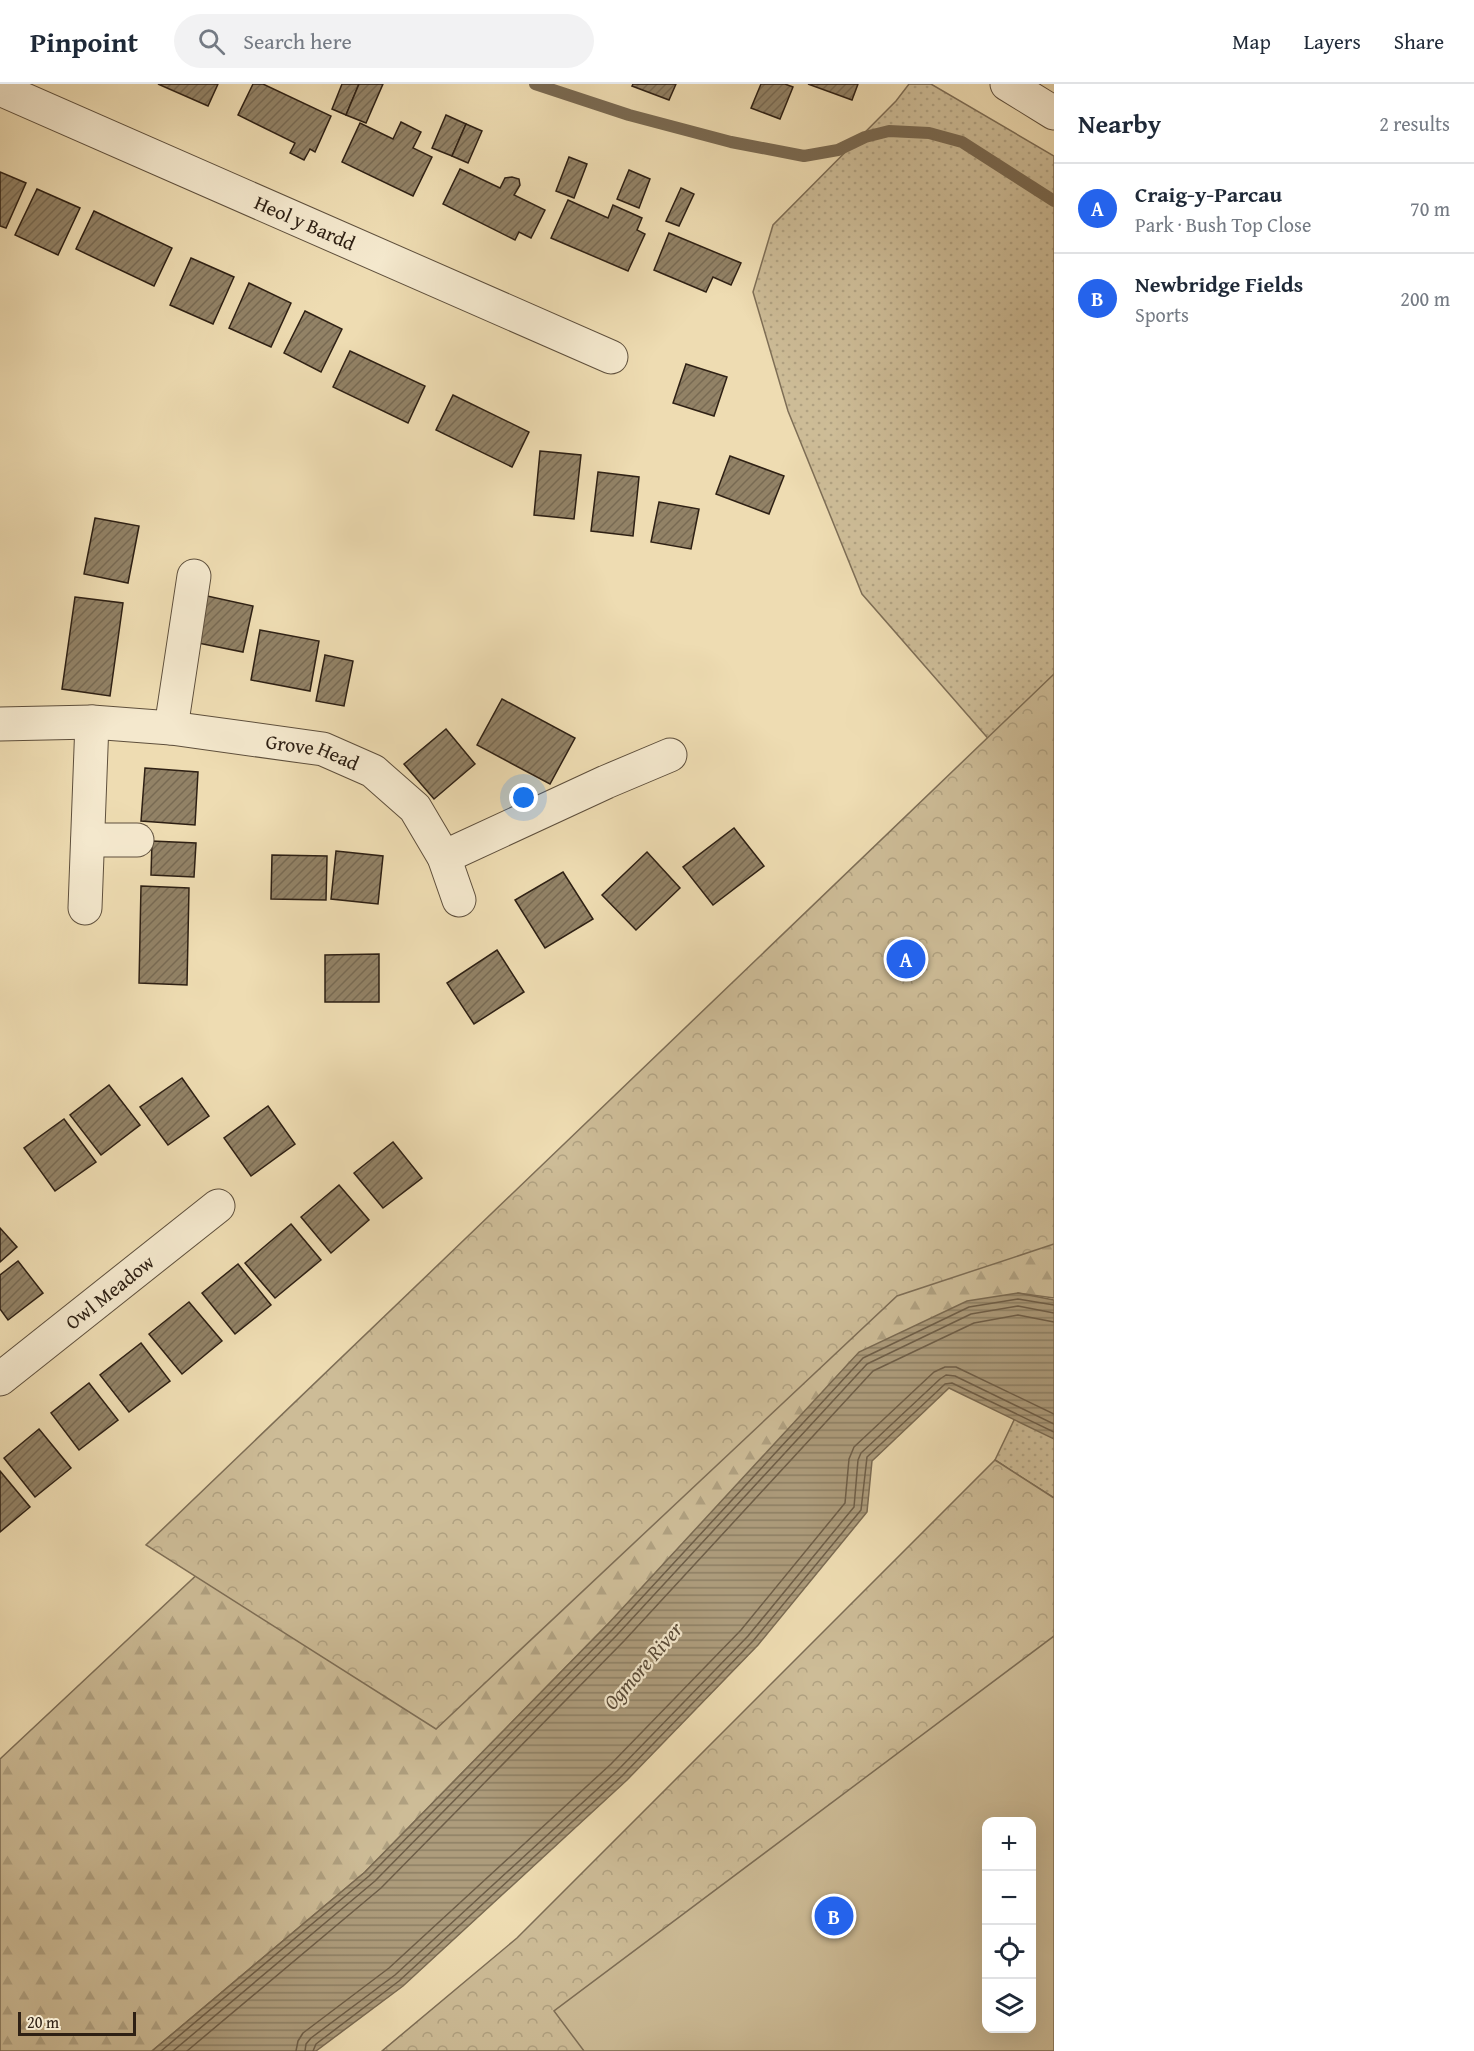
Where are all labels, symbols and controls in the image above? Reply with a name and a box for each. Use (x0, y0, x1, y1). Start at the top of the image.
search box (174, 14, 594, 68)
text: Pinpoint (30, 21, 138, 62)
icon: search (195, 25, 228, 58)
text: Search here (243, 25, 352, 57)
text: Map (1232, 26, 1271, 57)
text: Layers (1304, 26, 1361, 57)
text: Share (1394, 26, 1444, 57)
text: Nearby (1078, 104, 1161, 143)
text: 2 results (1379, 109, 1450, 138)
text: Craig-y-Parcau (1135, 178, 1282, 210)
street label: Heol y Bardd (250, 187, 360, 257)
text: A (1091, 194, 1104, 223)
text: 70 m (1410, 194, 1450, 223)
text: Park · Bush Top Close (1135, 210, 1311, 239)
text: Newbridge Fields (1135, 268, 1303, 300)
text: B (1091, 284, 1104, 313)
text: 200 m (1400, 284, 1450, 313)
text: Sports (1135, 300, 1189, 329)
street label: Grove Head (264, 726, 364, 777)
your location (509, 783, 538, 812)
pin: A (886, 936, 926, 982)
street label: Owl Meadow (59, 1247, 161, 1336)
water label: Ogmore River (596, 1614, 690, 1717)
map controls (982, 1817, 1036, 2033)
button: + (982, 1817, 1036, 1871)
button: − (982, 1871, 1036, 1925)
pin: B (814, 1894, 854, 1938)
button: locate (982, 1925, 1036, 1979)
button: layers (982, 1979, 1036, 2033)
scale bar (18, 2009, 136, 2036)
text: 20 m (27, 2010, 59, 2034)

